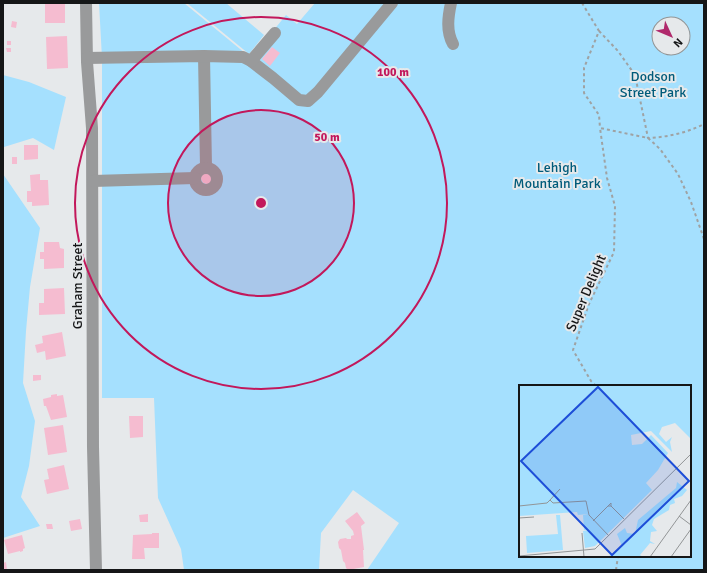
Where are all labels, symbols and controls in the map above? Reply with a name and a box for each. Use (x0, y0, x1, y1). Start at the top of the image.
north arrow (651, 16, 691, 56)
text: N (670, 35, 685, 50)
text: 100 m (377, 65, 409, 80)
park label: Dodson Street Park (620, 68, 686, 101)
text: 50 m (314, 130, 340, 145)
park label: Lehigh Mountain Park (513, 159, 601, 192)
centre of rings (254, 196, 268, 210)
street label: Graham Street (69, 243, 86, 329)
street label: Super Delight (562, 252, 610, 334)
inset map (519, 385, 691, 557)

